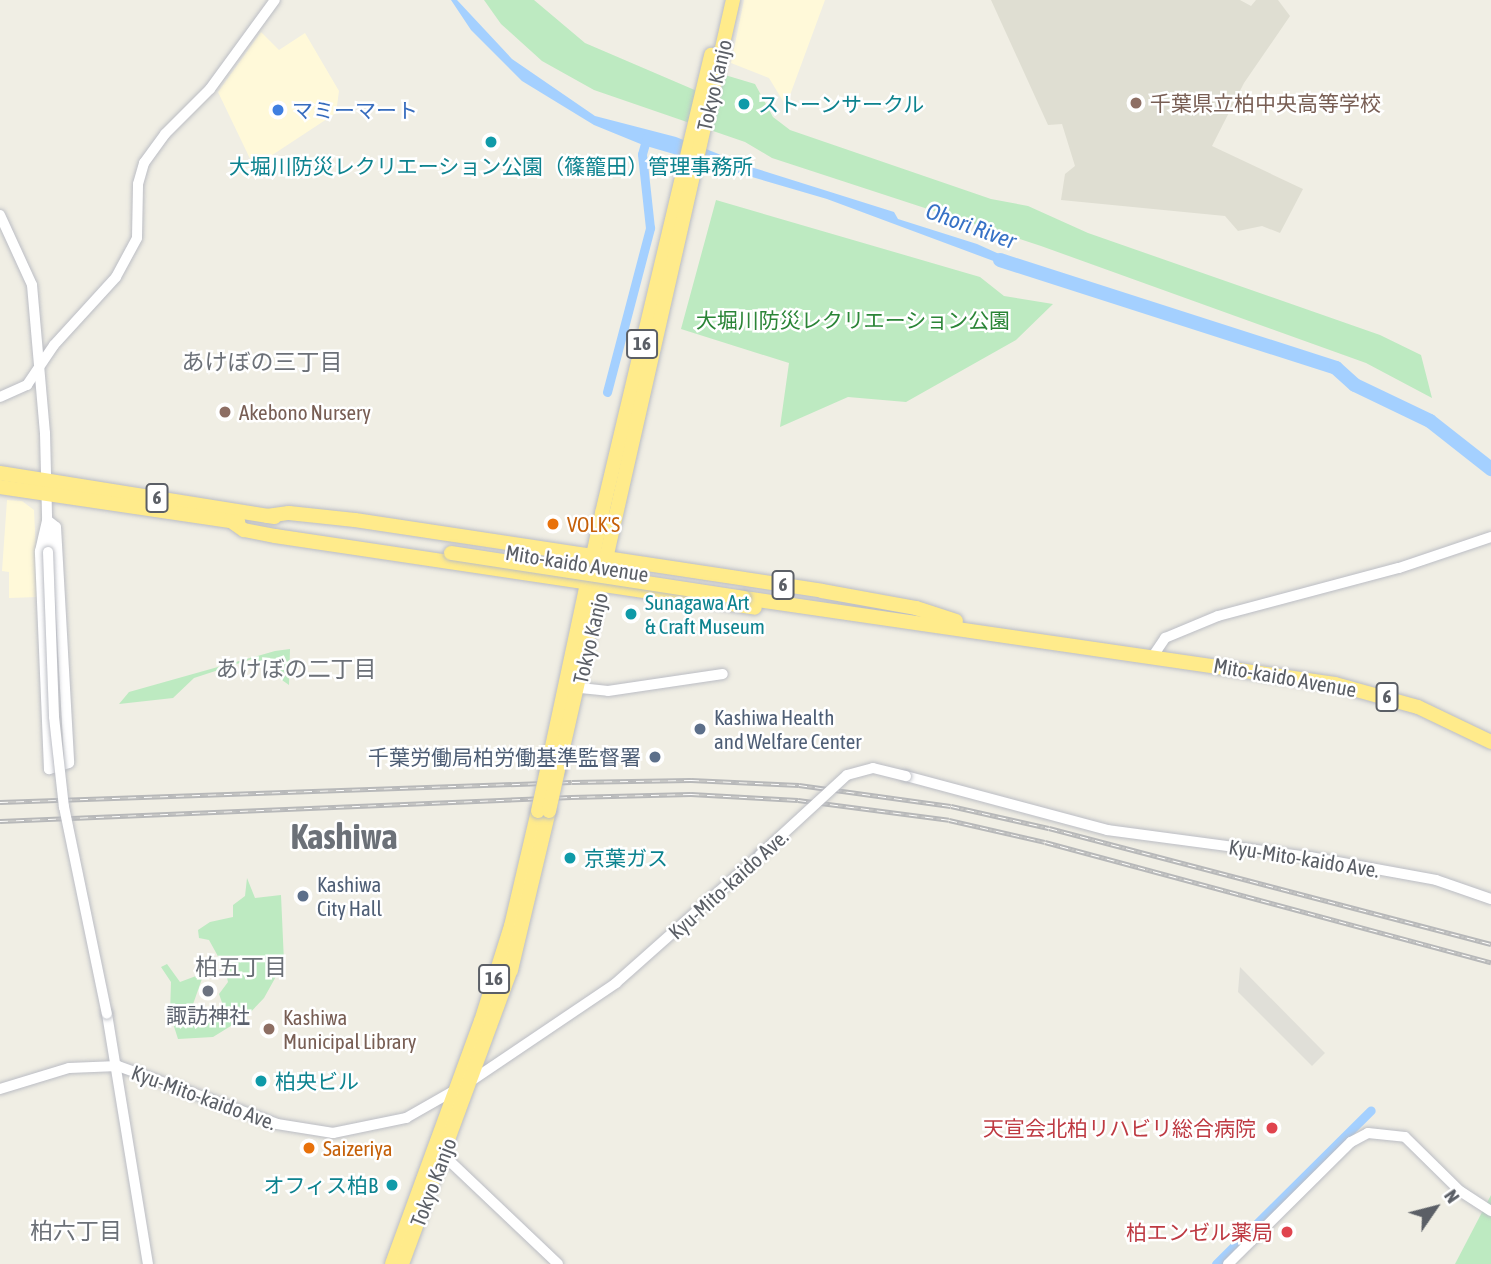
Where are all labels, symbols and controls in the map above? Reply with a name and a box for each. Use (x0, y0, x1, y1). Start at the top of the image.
street label: Tokyo Kanjo (691, 37, 737, 133)
place label: 千葉県立柏中央高等学校 (1150, 90, 1381, 116)
place label: ストーンサークル (758, 91, 926, 117)
marker: 千葉県立柏中央高等学校 (1128, 95, 1144, 111)
marker: ストーンサークル (736, 96, 752, 112)
place label: マミーマート (292, 97, 418, 123)
marker: マミーマート (270, 102, 286, 118)
marker: 大堀川防災レクリエーション公園（篠籠田）管理事務所 (483, 134, 499, 150)
place label: 大堀川防災レクリエーション公園（篠籠田）管理事務所 (229, 153, 753, 179)
water label: Ohori River (922, 197, 1020, 255)
park label: 大堀川防災レクリエーション公園 (696, 307, 1010, 333)
road number: 16 (624, 328, 660, 360)
district label: あけぼの三丁目 (182, 348, 342, 376)
place label: Akebono Nursery (239, 399, 371, 425)
marker: Akebono Nursery (217, 404, 233, 420)
road number: 6 (145, 482, 169, 513)
place label: VOLK'S (567, 511, 620, 537)
marker: VOLK'S (545, 516, 561, 532)
street label: Mito-kaido Avenue (504, 539, 650, 587)
road number: 6 (771, 570, 795, 600)
place label: Sunagawa Art & Craft Museum (645, 589, 765, 639)
street label: Tokyo Kanjo (567, 590, 613, 686)
marker: Sunagawa Art & Craft Museum (623, 606, 639, 622)
street label: Mito-kaido Avenue (1212, 652, 1358, 702)
district label: あけぼの二丁目 (216, 655, 376, 683)
road number: 6 (1375, 682, 1399, 712)
place label: Kashiwa Health and Welfare Center (714, 704, 861, 754)
marker: Kashiwa Health and Welfare Center (692, 721, 708, 737)
place label: 千葉労働局柏労働基準監督署 (368, 744, 641, 770)
marker: 千葉労働局柏労働基準監督署 (647, 749, 663, 765)
district label: Kashiwa (291, 815, 397, 857)
street label: Kyu-Mito-kaido Ave. (663, 824, 793, 944)
street label: Kyu-Mito-kaido Ave. (1227, 834, 1381, 882)
place label: 京葉ガス (584, 845, 668, 871)
marker: 京葉ガス (562, 850, 578, 866)
place label: Kashiwa City Hall (317, 871, 382, 921)
marker: Kashiwa City Hall (295, 888, 311, 904)
district label: 柏五丁目 (195, 953, 287, 981)
road number: 16 (476, 964, 512, 995)
marker: 諏訪神社 (200, 983, 216, 999)
place label: 諏訪神社 (166, 1002, 250, 1028)
place label: Kashiwa Municipal Library (283, 1004, 416, 1054)
marker: Kashiwa Municipal Library (261, 1021, 277, 1037)
street label: Kyu-Mito-kaido Ave. (128, 1059, 280, 1135)
place label: 柏央ビル (275, 1068, 359, 1094)
marker: 柏央ビル (253, 1073, 269, 1089)
place label: 天宣会北柏リハビリ総合病院 (983, 1115, 1256, 1141)
marker: 天宣会北柏リハビリ総合病院 (1262, 1118, 1282, 1138)
street label: Tokyo Kanjo (405, 1134, 461, 1230)
place label: Saizeriya (323, 1135, 393, 1161)
marker: Saizeriya (301, 1140, 317, 1156)
place label: オフィス柏B (263, 1172, 378, 1198)
north arrow (1400, 1173, 1470, 1243)
marker: オフィス柏B (384, 1177, 400, 1193)
text: N (1440, 1185, 1464, 1207)
district label: 柏六丁目 (30, 1217, 122, 1245)
place label: 柏エンゼル薬局 (1126, 1219, 1273, 1245)
marker: 柏エンゼル薬局 (1279, 1224, 1295, 1240)

